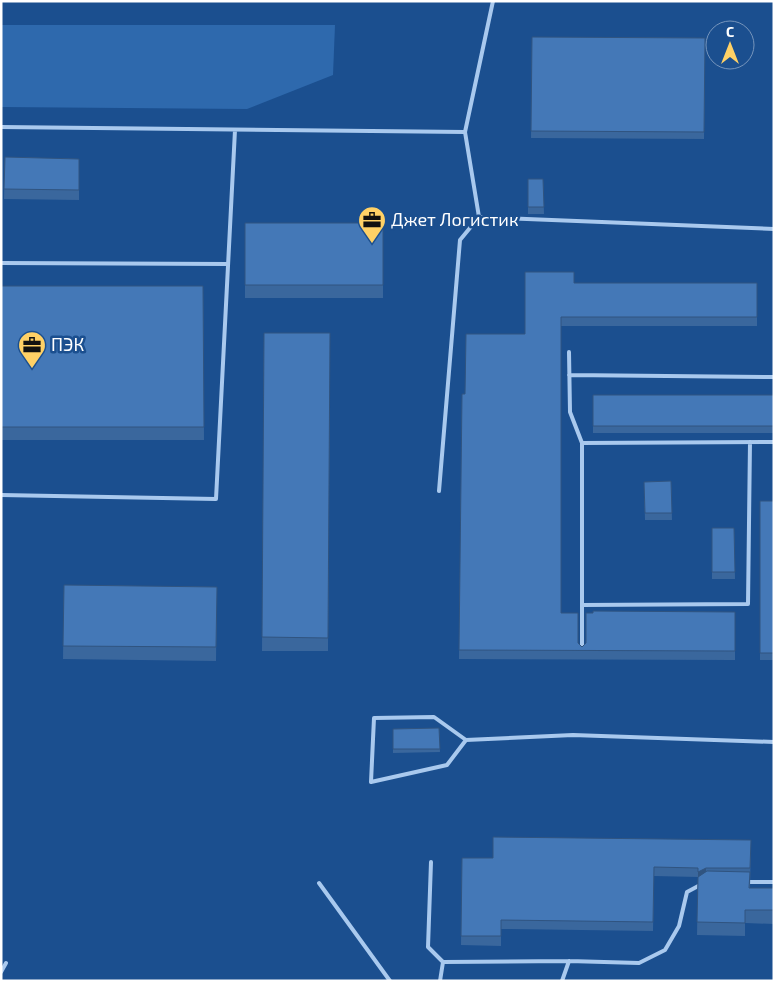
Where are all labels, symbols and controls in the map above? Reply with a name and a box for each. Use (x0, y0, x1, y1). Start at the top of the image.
north arrow (705, 20, 755, 70)
text: С (726, 23, 734, 40)
office icon: Джет Логистик (357, 205, 387, 244)
place label: Джет Логистик (391, 208, 519, 230)
office icon: ПЭК (17, 330, 47, 369)
place label: ПЭК (51, 333, 84, 355)

